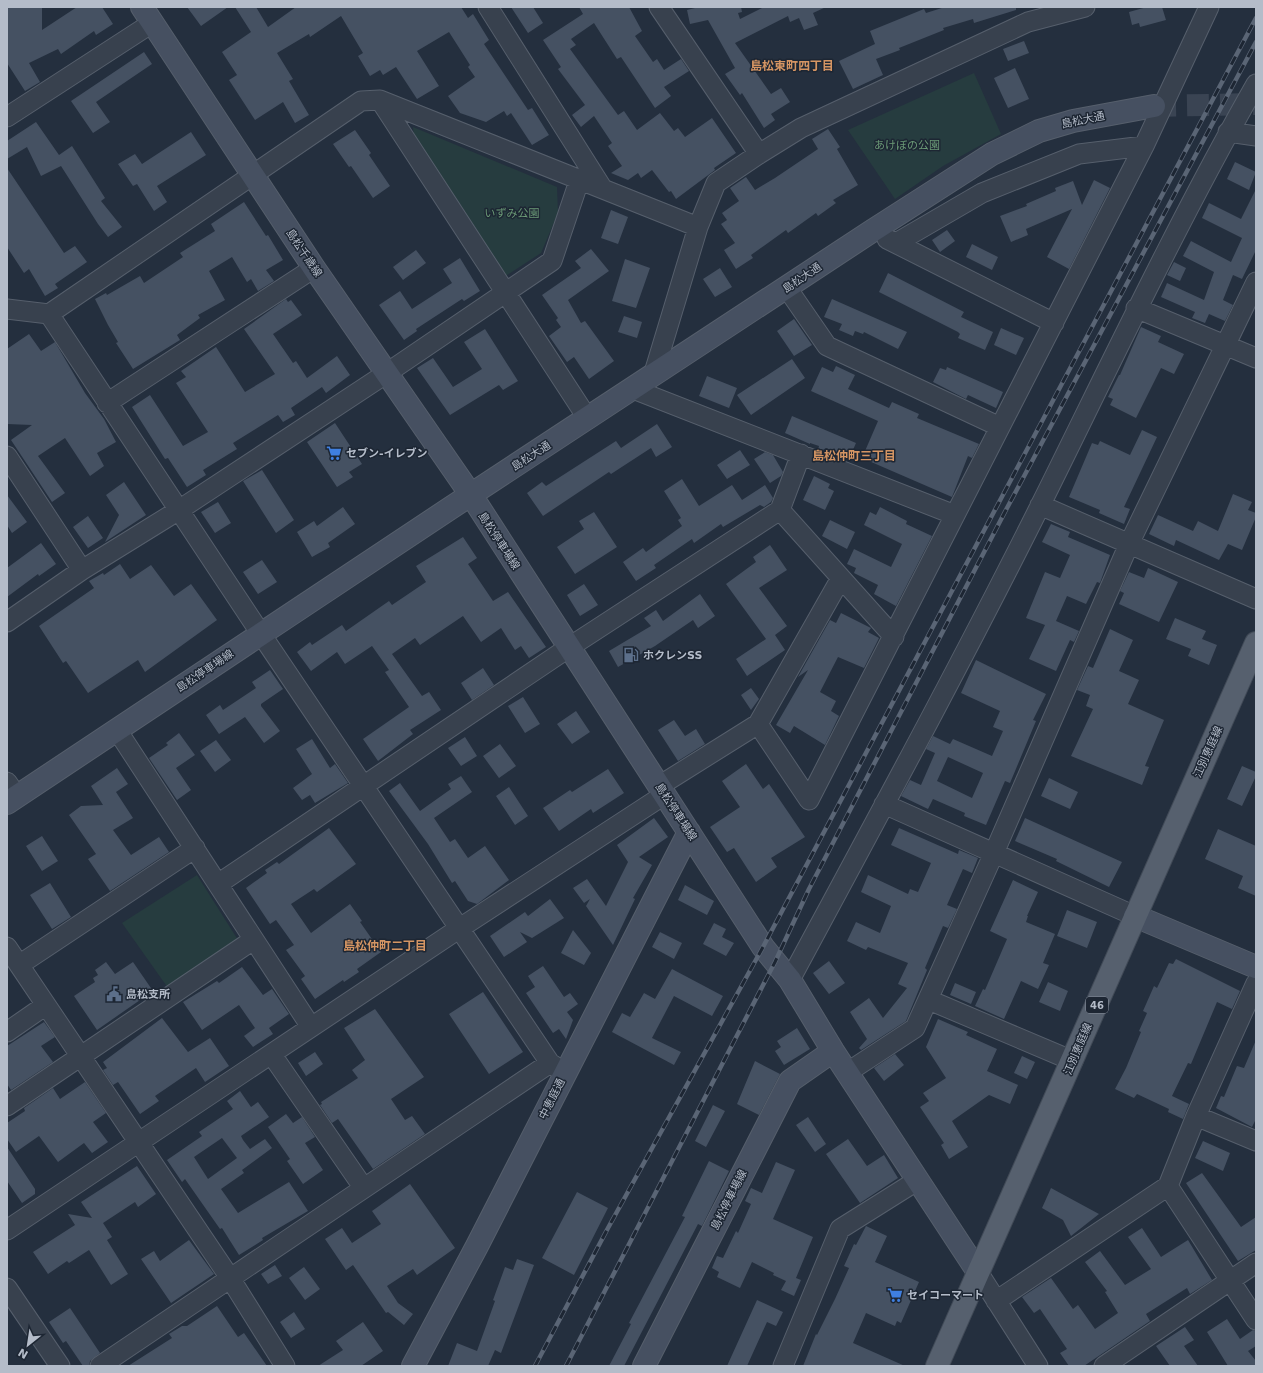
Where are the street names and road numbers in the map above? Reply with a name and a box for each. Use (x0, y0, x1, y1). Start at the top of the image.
street label: 島松大通 (1060, 109, 1106, 131)
street label: 島松千歳線 (283, 227, 325, 279)
street label: 島松大通 (780, 260, 824, 296)
street label: 島松大通 (509, 439, 553, 473)
street label: 島松停車場線 (476, 510, 522, 572)
street label: 島松停車場線 (174, 647, 236, 695)
street label: 江別恵庭線 (1191, 724, 1225, 780)
street label: 島松停車場線 (653, 781, 699, 843)
road number: 46 (1086, 997, 1108, 1013)
street label: 江別恵庭線 (1061, 1021, 1095, 1077)
street label: 中恵庭通 (536, 1076, 568, 1122)
street label: 島松停車場線 (708, 1168, 750, 1232)

